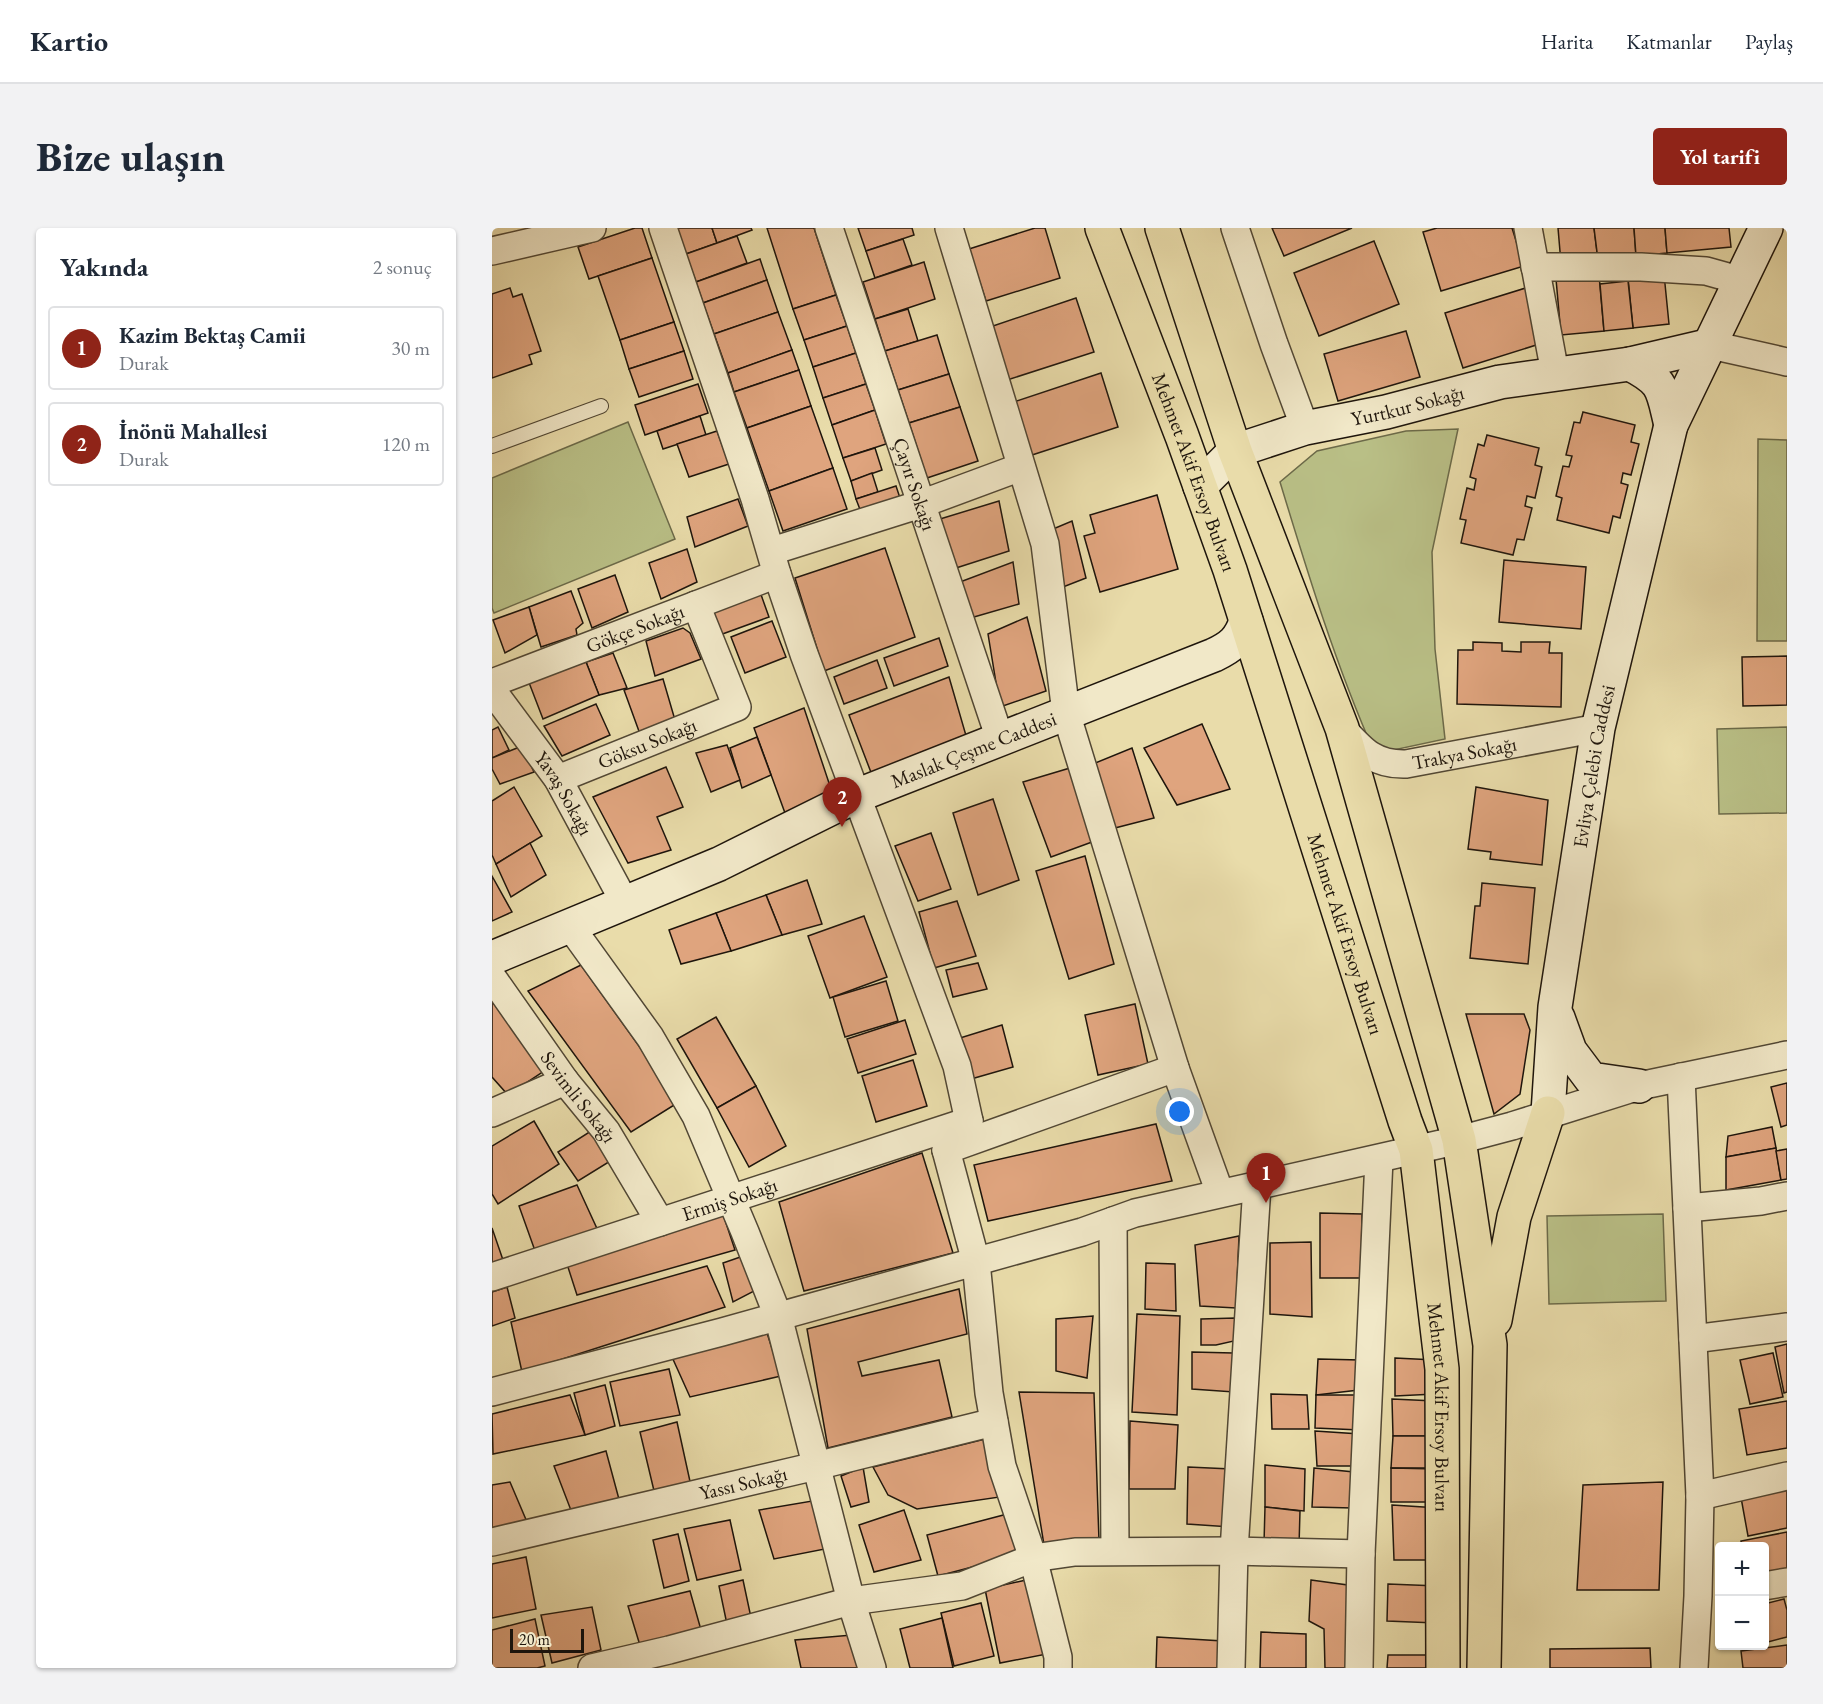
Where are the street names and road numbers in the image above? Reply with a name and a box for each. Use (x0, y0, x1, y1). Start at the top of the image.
street label: Mehmet Akif Ersoy Bulvarı (1146, 369, 1242, 575)
street label: Yurtkur Sokağı (1349, 379, 1467, 432)
street label: Çayır Sokağı (887, 434, 942, 534)
street label: Gökçe Sokağı (582, 598, 688, 659)
street label: Evliya Çelebi Caddesi (1567, 682, 1621, 850)
street label: Maslak Çeşme Caddesi (887, 705, 1060, 794)
street label: Göksu Sokağı (594, 712, 700, 775)
street label: Trakya Sokağı (1410, 731, 1519, 776)
street label: Yavaş Sokağı (529, 746, 599, 840)
street label: Mehmet Akif Ersoy Bulvarı (1301, 830, 1390, 1038)
street label: Sevimli Sokağı (535, 1046, 623, 1147)
street label: Ermiş Sokağı (679, 1172, 781, 1227)
street label: Mehmet Akif Ersoy Bulvarı (1421, 1301, 1455, 1512)
street label: Yassı Sokağı (697, 1460, 790, 1506)

